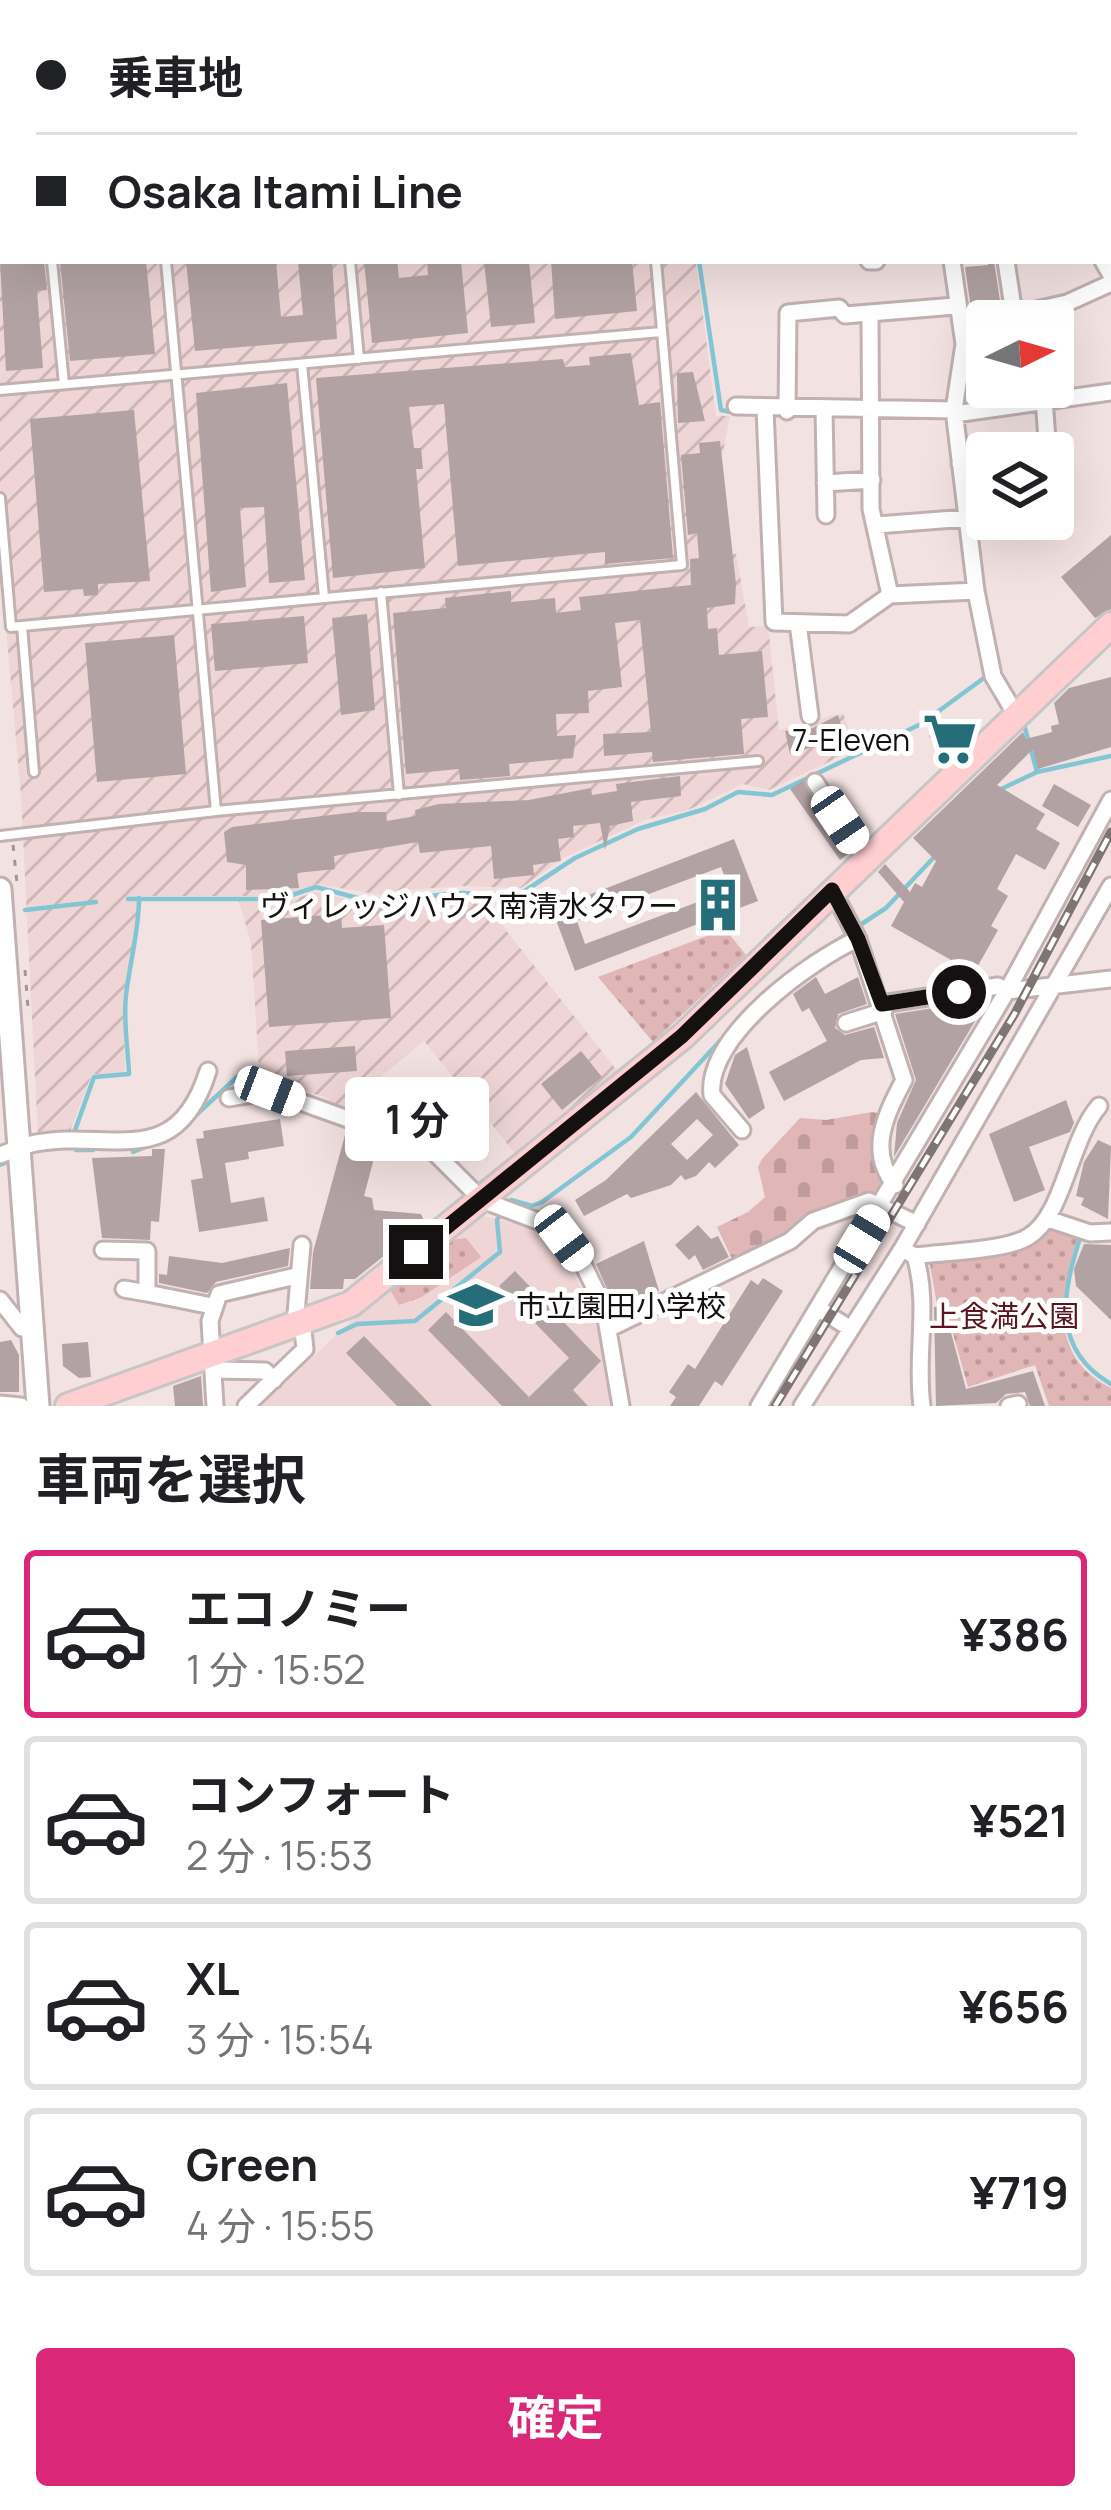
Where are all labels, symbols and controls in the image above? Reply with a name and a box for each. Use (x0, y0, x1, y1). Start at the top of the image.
text: 乗車地 (108, 46, 243, 108)
text: Osaka Itami Line (108, 160, 463, 222)
north arrow (966, 300, 1074, 408)
map controls (966, 300, 1074, 540)
button: layers (966, 432, 1074, 540)
supermarket icon: 7-Eleven (921, 710, 979, 768)
place label: 7-Eleven (792, 719, 910, 760)
car (805, 780, 875, 860)
building icon: ヴィレッジハウス南清水タワー (689, 876, 747, 934)
place label: ヴィレッジハウス南清水タワー (260, 885, 678, 926)
route start (932, 965, 986, 1019)
car (230, 1061, 310, 1121)
callout: 1 分 (344, 1078, 488, 1162)
text: 1 分 (385, 1092, 449, 1146)
car (528, 1198, 600, 1278)
car (828, 1199, 896, 1279)
route end (389, 1225, 443, 1279)
school or university icon: 市立園田小学校 (447, 1276, 505, 1334)
place label: 市立園田小学校 (516, 1285, 726, 1326)
park label: 上食満公園 (929, 1295, 1079, 1336)
text: 車両を選択 (36, 1441, 306, 1515)
text: エコノミー (186, 1577, 411, 1639)
icon: car (42, 1580, 150, 1688)
text: ¥386 (960, 1603, 1069, 1665)
text: 1 分 · 15:52 (186, 1642, 366, 1696)
text: コンフォート (186, 1763, 455, 1825)
icon: car (42, 1766, 150, 1874)
text: ¥521 (970, 1789, 1069, 1851)
text: 2 分 · 15:53 (186, 1828, 373, 1882)
text: XL (186, 1947, 240, 2009)
icon: car (42, 1952, 150, 2060)
text: ¥656 (959, 1975, 1069, 2037)
text: 3 分 · 15:54 (186, 2012, 374, 2066)
text: Green (186, 2133, 318, 2195)
icon: car (42, 2138, 150, 2246)
text: ¥719 (970, 2161, 1069, 2223)
text: 4 分 · 15:55 (186, 2198, 375, 2252)
button: 確定 (36, 2348, 1075, 2486)

